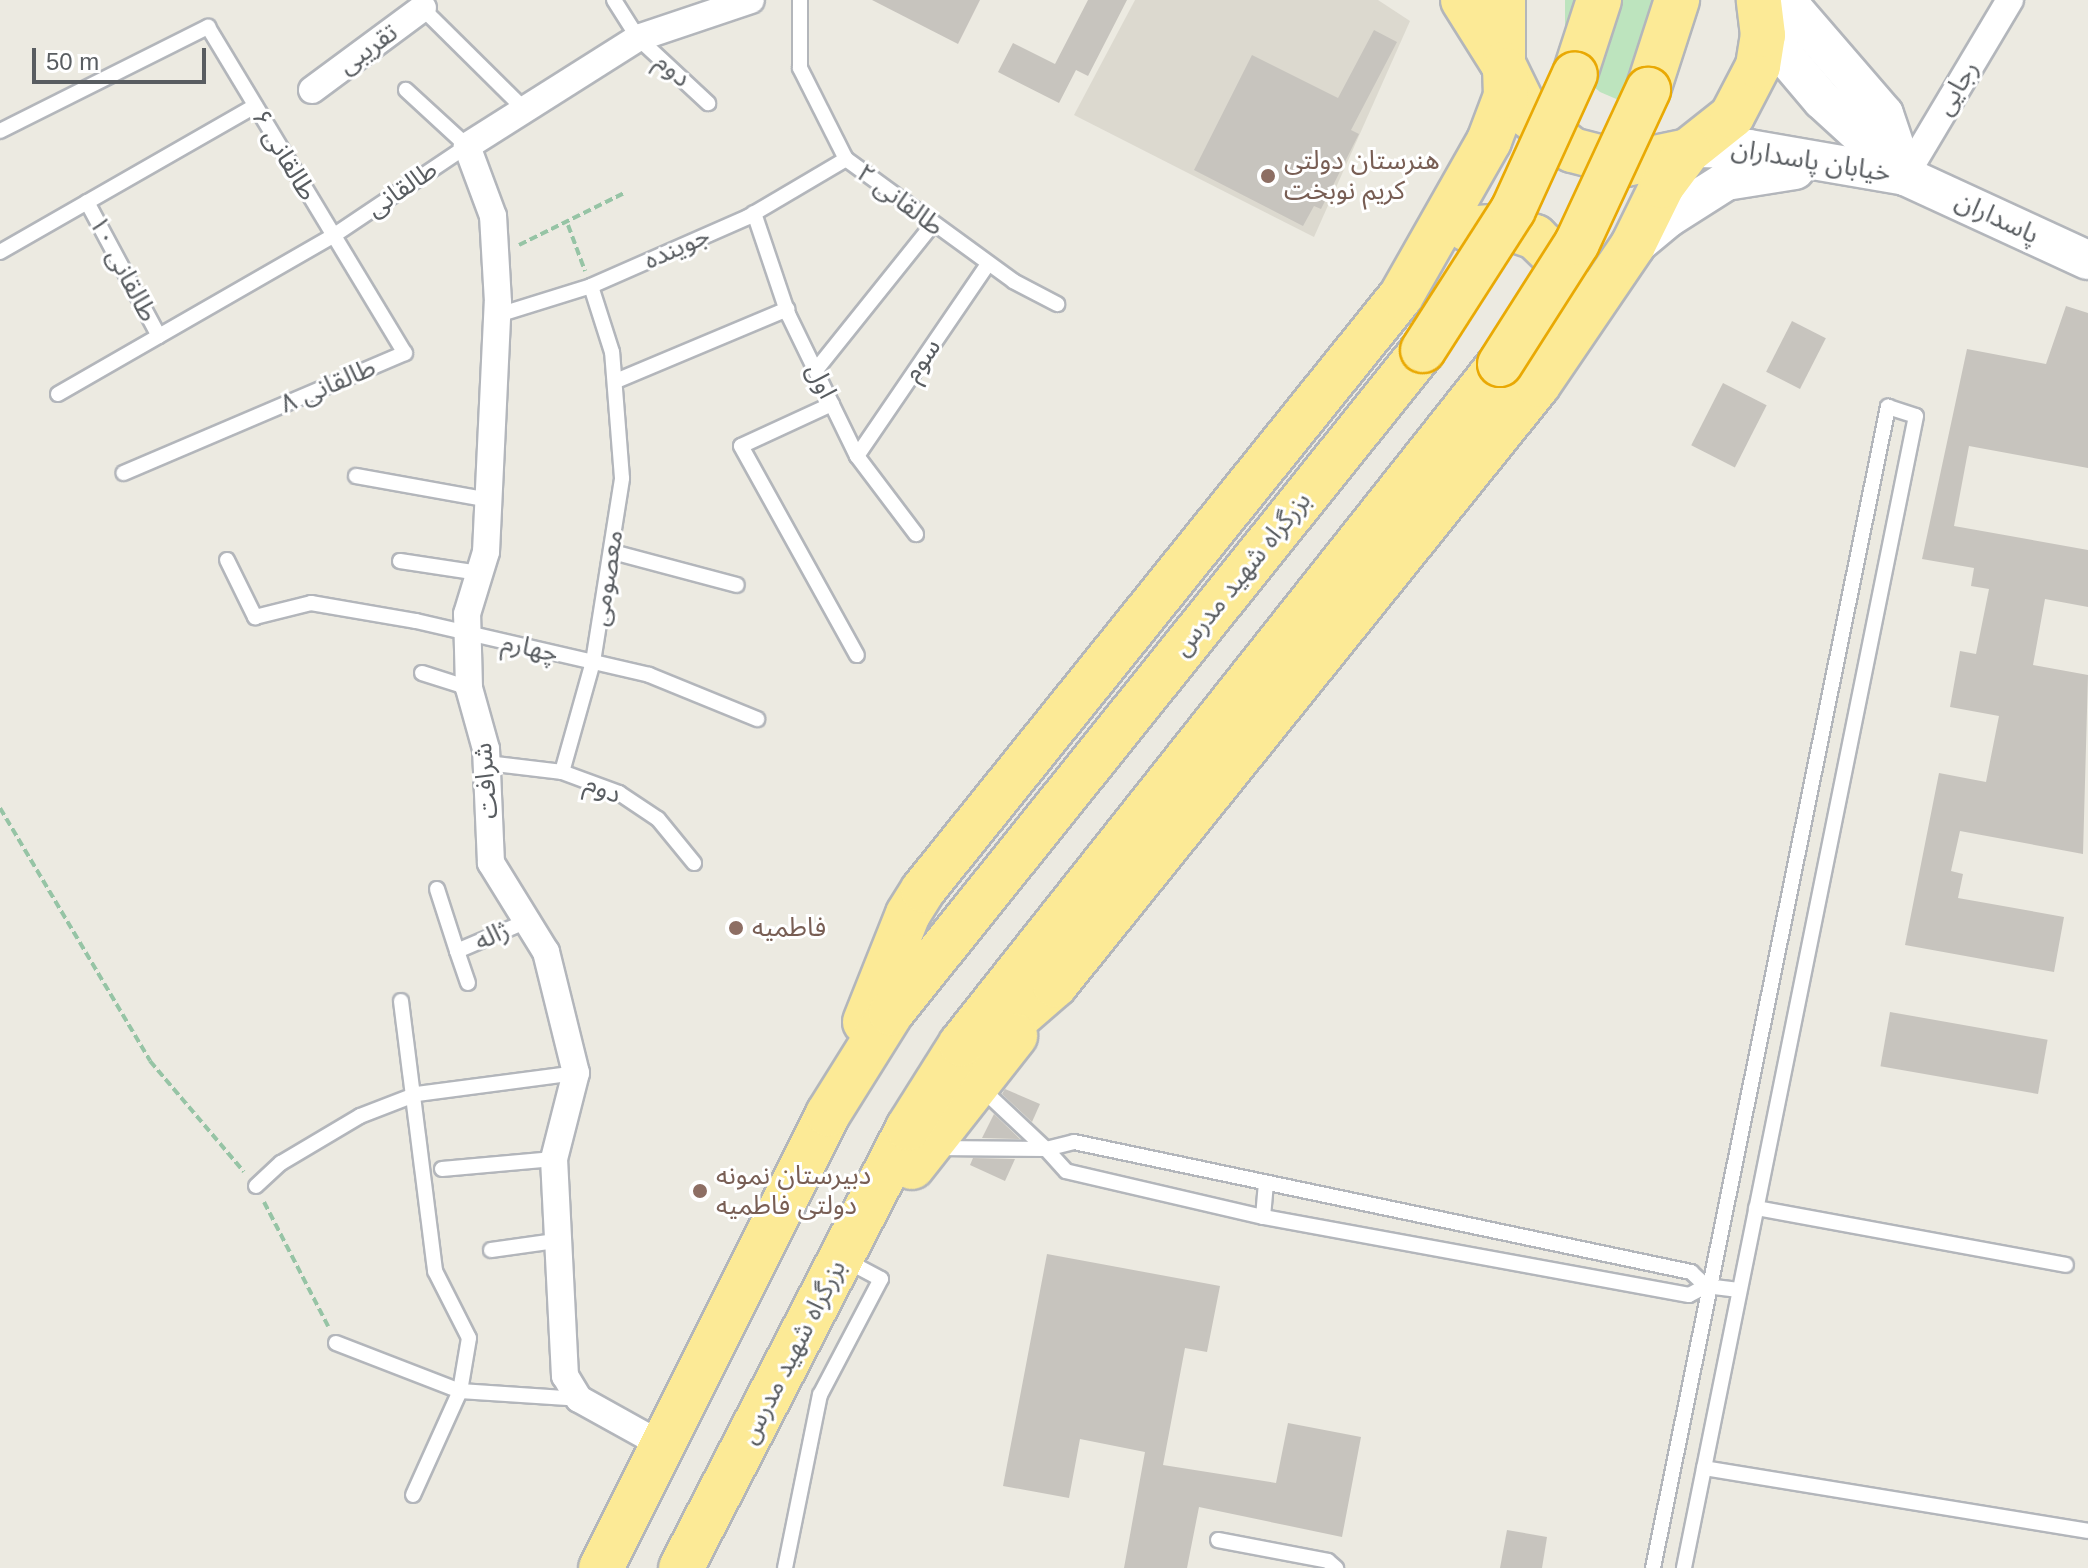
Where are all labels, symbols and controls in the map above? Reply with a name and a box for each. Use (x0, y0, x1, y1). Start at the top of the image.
street label: تقریبی (332, 17, 404, 81)
scale bar (36, 32, 210, 82)
street label: دوم (649, 46, 697, 94)
text: 50 m (46, 48, 99, 75)
street label: رجایی (1929, 55, 1985, 121)
street label: طالقانی ۶ (245, 104, 323, 206)
street label: خیابان پاسداران (1729, 133, 1893, 189)
place label: هنرستان دولتی کریم نوبخت (1284, 145, 1440, 206)
street label: طالقانی (361, 154, 443, 224)
street label: طالقانی ۲ (850, 157, 950, 243)
marker: هنرستان دولتی کریم نوبخت (1259, 167, 1277, 185)
street label: پاسداران (1950, 185, 2044, 251)
street label: طالقانی ۱۰ (82, 211, 164, 327)
street label: جوینده (639, 220, 715, 276)
street label: سوم (896, 333, 948, 387)
street label: طالقانی ۸ (276, 352, 380, 420)
street label: اول (799, 358, 843, 404)
street label: بزرگراه شهید مدرس (1166, 486, 1318, 662)
street label: معصومی (584, 528, 630, 628)
street label: چهارم (499, 626, 561, 670)
street label: شرافت (467, 742, 505, 820)
street label: دوم (580, 767, 626, 811)
place label: فاطمیه (752, 912, 826, 944)
street label: ژاله (470, 915, 514, 957)
marker: فاطمیه (727, 919, 745, 937)
place label: دبیرستان نمونه دولتی فاطمیه (716, 1160, 871, 1222)
marker: دبیرستان نمونه دولتی فاطمیه (691, 1182, 709, 1200)
street label: بزرگراه شهید مدرس (733, 1255, 853, 1449)

